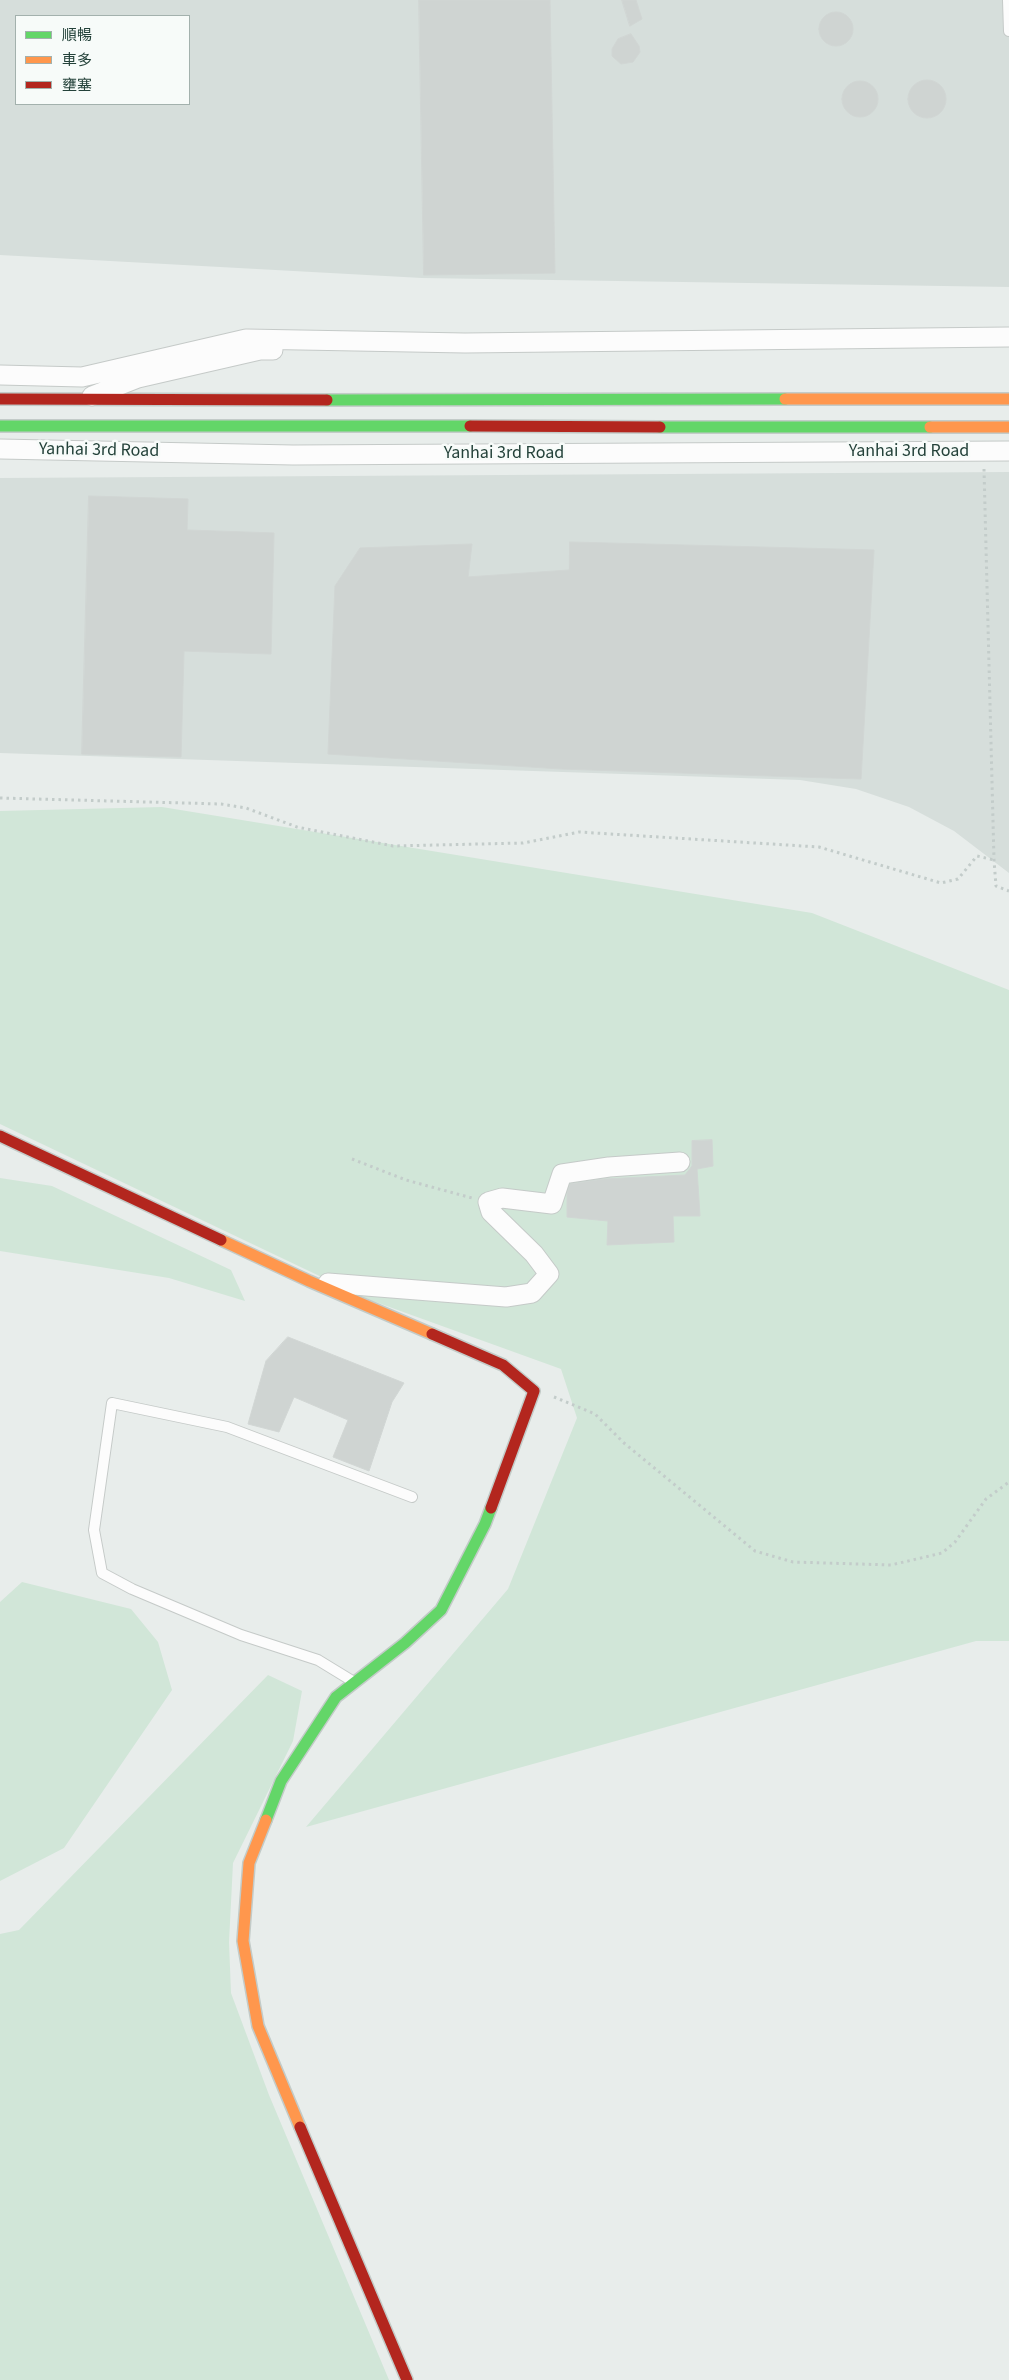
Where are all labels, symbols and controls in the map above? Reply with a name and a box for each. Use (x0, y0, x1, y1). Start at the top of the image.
legend (15, 15, 190, 105)
text: 順暢 (62, 25, 92, 46)
text: 車多 (62, 50, 92, 71)
text: 壅塞 (62, 75, 92, 96)
street label: Yanhai 3rd Road (39, 439, 159, 463)
street label: Yanhai 3rd Road (849, 441, 969, 463)
street label: Yanhai 3rd Road (444, 443, 564, 465)

